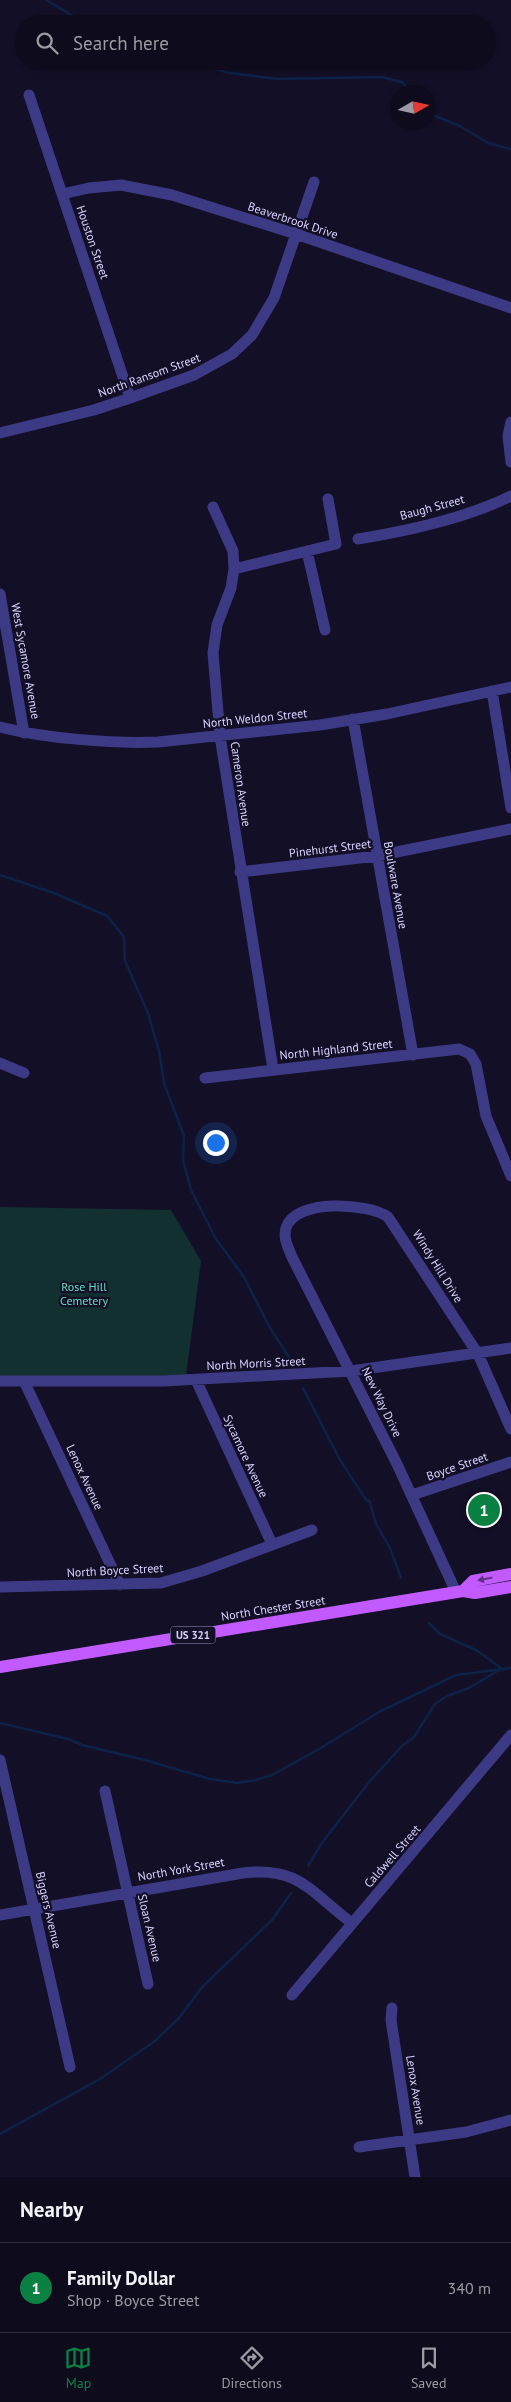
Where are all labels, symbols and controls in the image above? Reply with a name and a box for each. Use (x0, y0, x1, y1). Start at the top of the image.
search box (15, 15, 496, 70)
icon: search (33, 29, 61, 57)
text: Search here (73, 31, 169, 55)
north arrow (391, 85, 436, 130)
street label: Beaverbrook Drive (246, 198, 340, 242)
street label: Houston Street (73, 203, 113, 281)
street label: North Ransom Street (96, 350, 202, 400)
street label: Baugh Street (398, 491, 466, 523)
street label: West Sycamore Avenue (8, 602, 44, 720)
street label: North Weldon Street (202, 705, 308, 731)
street label: Cameron Avenue (228, 740, 254, 828)
street label: Pinehurst Street (288, 836, 372, 860)
street label: Boulware Avenue (381, 840, 411, 930)
street label: North Highland Street (279, 1036, 393, 1062)
your location (203, 1130, 229, 1156)
street label: Windy Hill Drive (410, 1227, 466, 1305)
park label: Rose Hill Cemetery (60, 1279, 108, 1308)
street label: North Morris Street (206, 1353, 306, 1373)
street label: New Way Drive (359, 1364, 405, 1440)
street label: Sycamore Avenue (220, 1412, 272, 1500)
street label: Lenox Avenue (63, 1442, 107, 1512)
street label: Boyce Street (424, 1449, 490, 1483)
pin: 1 (468, 1491, 500, 1529)
street label: North Boyce Street (66, 1560, 164, 1580)
one-way arrow (477, 1575, 493, 1583)
street label: North Chester Street (220, 1592, 326, 1624)
road number: US 321 (170, 1626, 216, 1644)
street label: Caldwell Street (361, 1822, 423, 1890)
street label: North York Street (136, 1854, 226, 1884)
street label: Biggers Avenue (33, 1870, 65, 1950)
street label: Sloan Avenue (135, 1893, 165, 1963)
street label: Lenox Avenue (403, 2054, 429, 2126)
text: Nearby (20, 2196, 83, 2223)
text: Family Dollar (67, 2266, 175, 2290)
text: 1 (31, 2278, 41, 2298)
text: 340 m (448, 2278, 491, 2298)
text: Shop · Boyce Street (67, 2290, 199, 2310)
tab: Map (64, 2344, 92, 2392)
tab: Directions (221, 2344, 282, 2392)
tab: Saved (411, 2344, 447, 2392)

